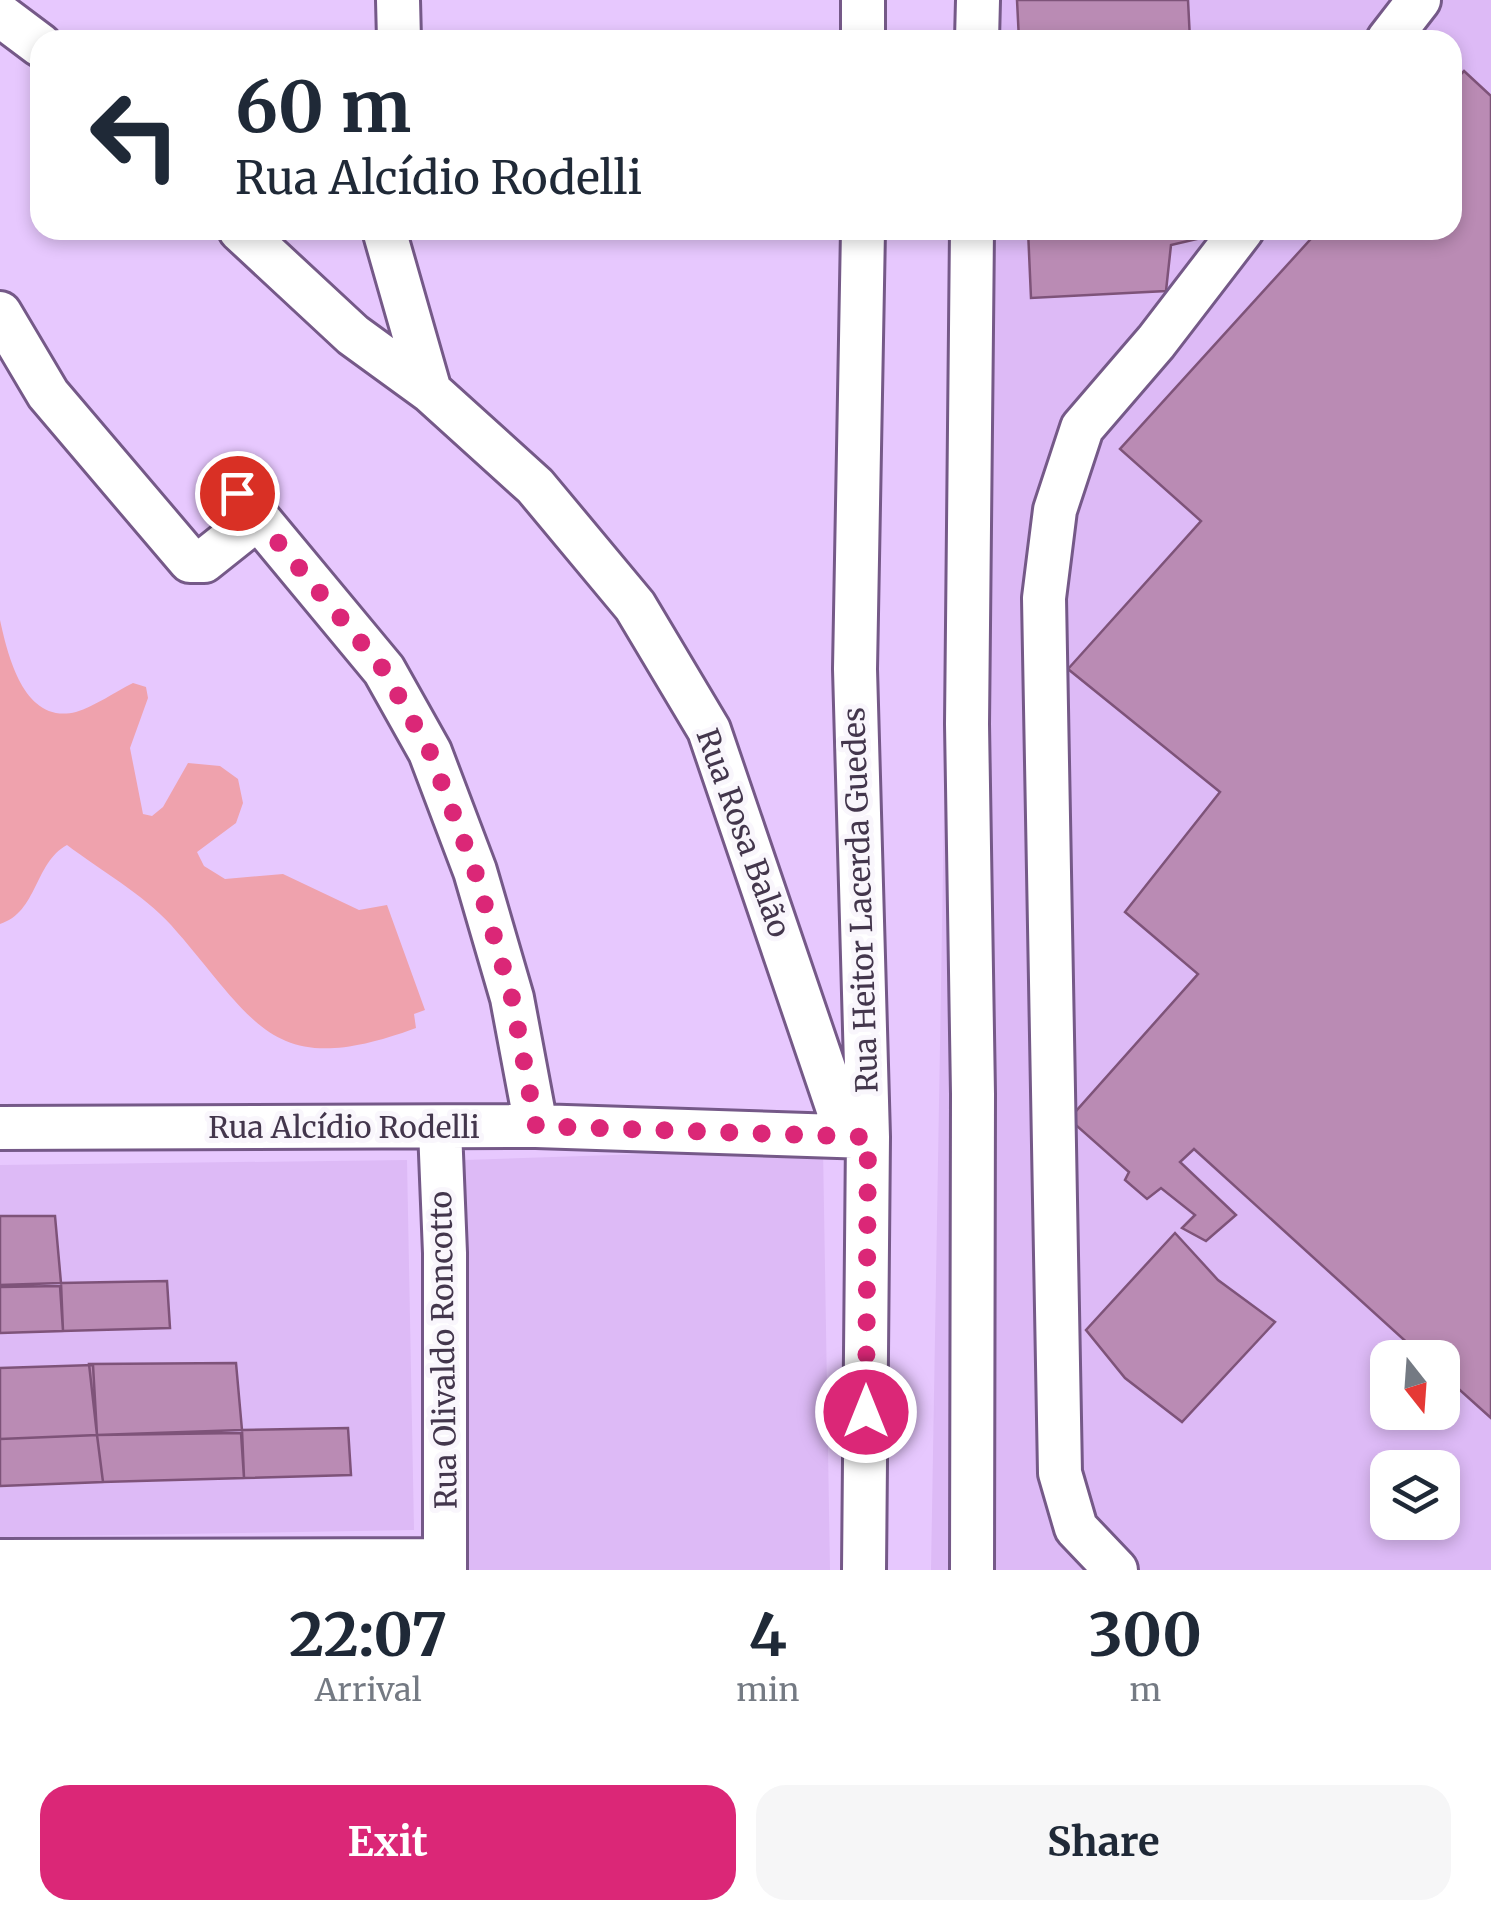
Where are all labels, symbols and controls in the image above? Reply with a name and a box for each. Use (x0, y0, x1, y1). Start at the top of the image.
text: 60 m (235, 63, 411, 151)
icon: left (70, 70, 200, 200)
text: Rua Alcídio Rodelli (235, 150, 642, 206)
pin (195, 451, 280, 536)
icon: arrive (210, 466, 265, 521)
street label: Rua Heitor Lacerda Guedes (834, 707, 886, 1093)
street label: Rua Rosa Balão (689, 723, 799, 942)
street label: Rua Alcídio Rodelli (208, 1108, 480, 1146)
street label: Rua Olivaldo Roncotto (421, 1190, 465, 1510)
north arrow (1370, 1340, 1460, 1430)
map controls (1370, 1340, 1460, 1540)
position arrow (814, 1360, 918, 1464)
button: layers (1370, 1450, 1460, 1540)
text: 22:07 (289, 1597, 447, 1672)
text: 4 (749, 1597, 787, 1672)
text: 300 (1089, 1597, 1202, 1672)
text: Arrival (315, 1670, 422, 1710)
text: min (736, 1670, 800, 1710)
text: m (1129, 1670, 1161, 1710)
button: Exit (40, 1785, 736, 1900)
button: Share (756, 1785, 1451, 1900)

